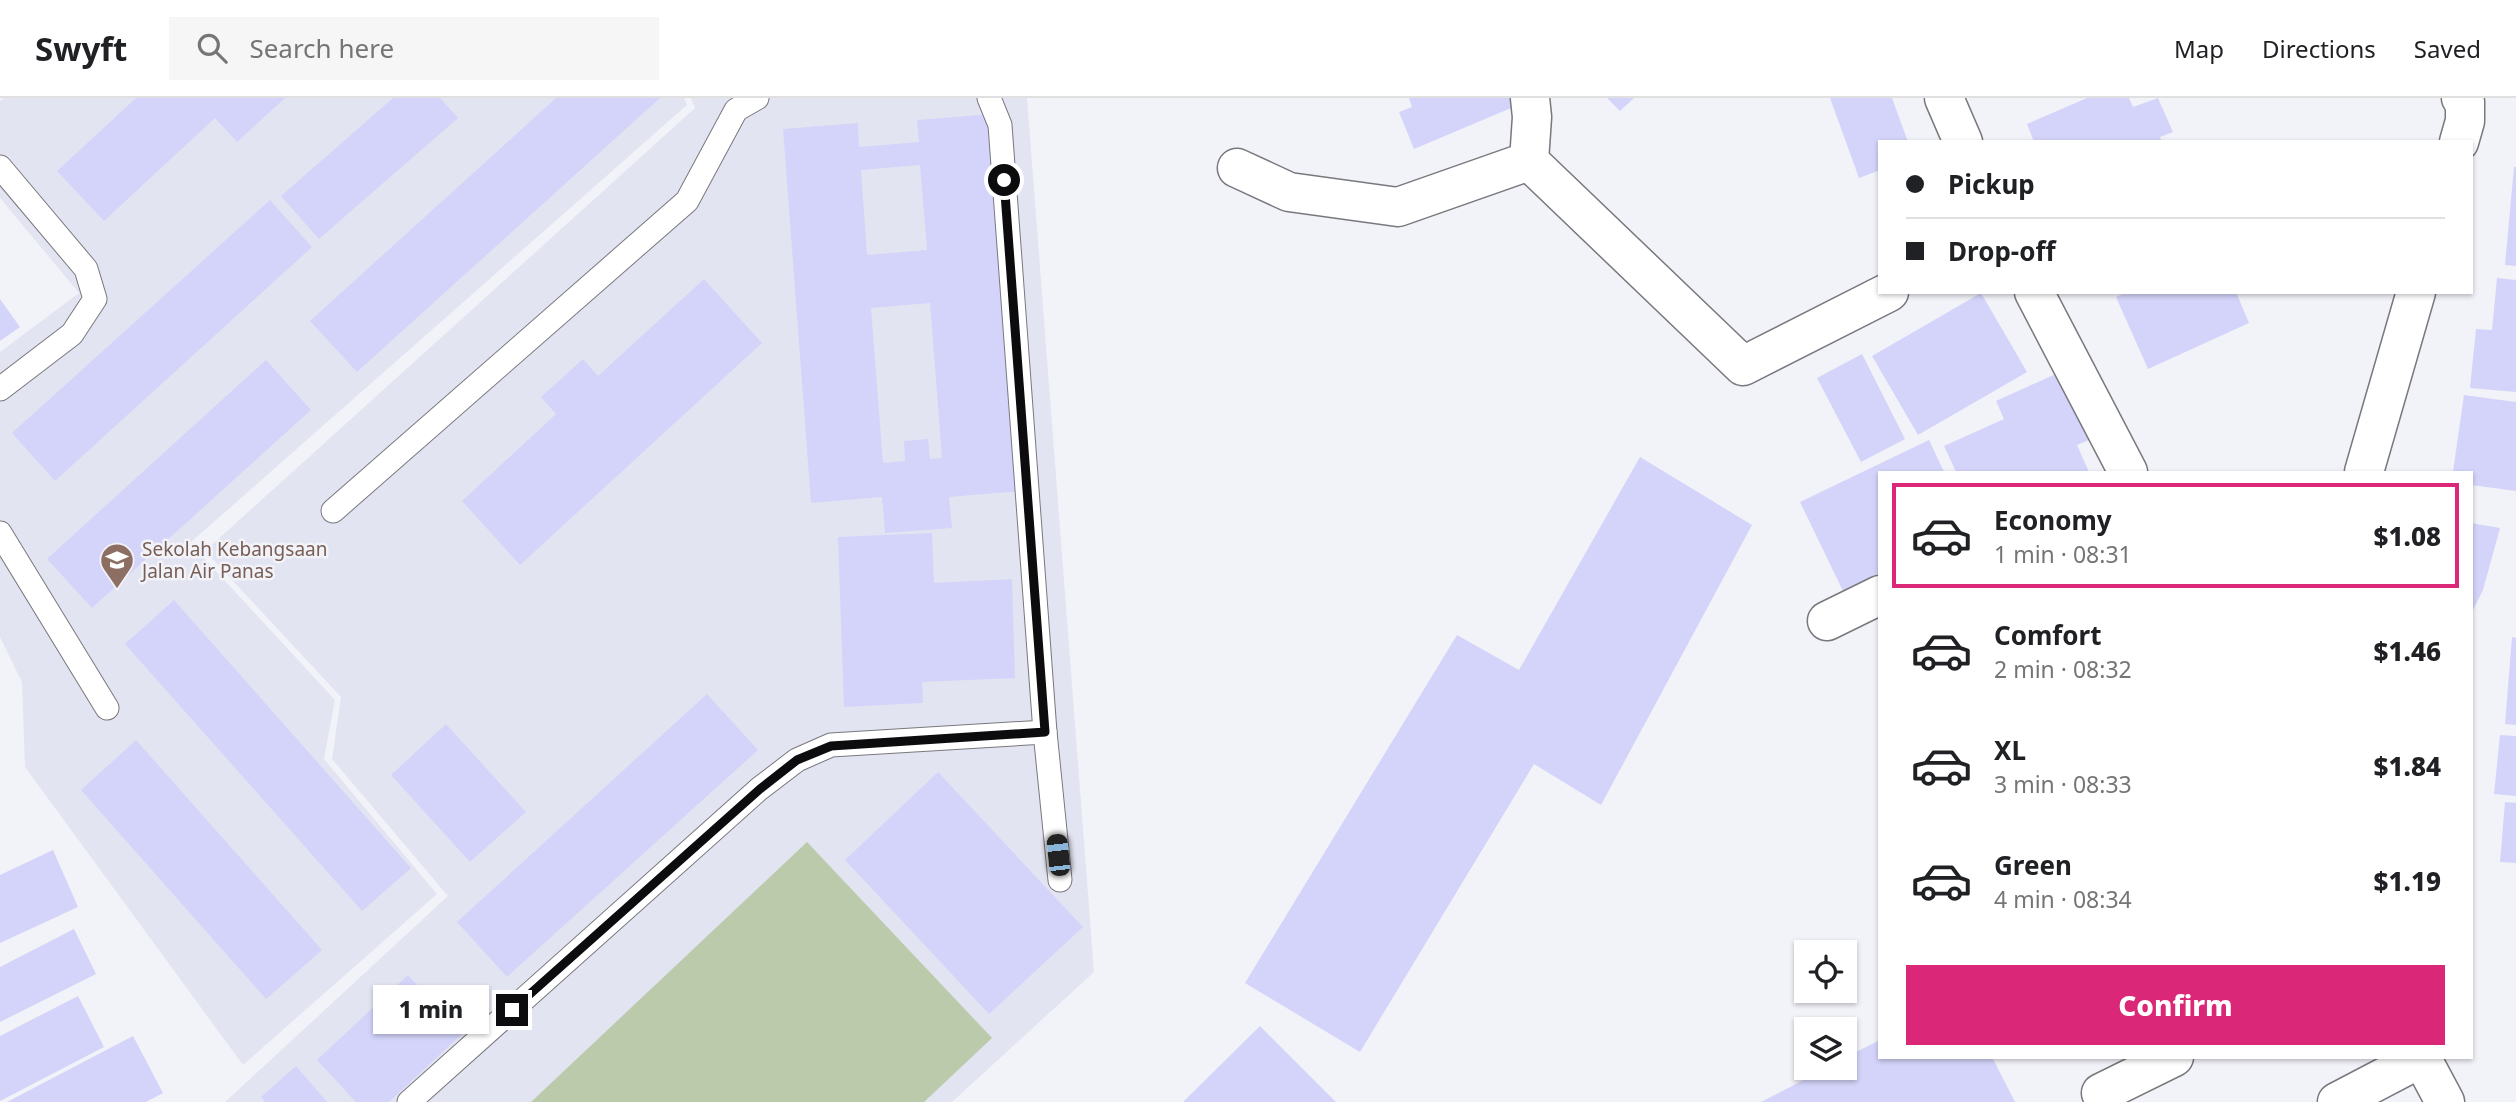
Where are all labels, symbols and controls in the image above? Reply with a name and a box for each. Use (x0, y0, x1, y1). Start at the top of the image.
search box (169, 17, 659, 80)
text: Swyft (35, 26, 127, 71)
icon: search (193, 29, 231, 67)
text: Search here (249, 30, 394, 66)
text: Map (2174, 32, 2224, 65)
text: Directions (2262, 32, 2376, 65)
text: Saved (2414, 32, 2481, 65)
route start (988, 164, 1020, 196)
text: Pickup (1948, 166, 2035, 202)
text: Drop-off (1948, 233, 2055, 269)
text: Economy (1994, 502, 2112, 538)
icon: car (1910, 504, 1973, 567)
text: $1.08 (2374, 518, 2441, 554)
place label: Sekolah Kebangsaan Jalan Air Panas (140, 536, 327, 584)
text: 1 min · 08:31 (1994, 538, 2132, 570)
school or university icon: Sekolah Kebangsaan Jalan Air Panas (98, 541, 136, 590)
text: Comfort (1994, 617, 2102, 653)
icon: car (1910, 619, 1973, 682)
text: $1.46 (2374, 633, 2441, 669)
text: 2 min · 08:32 (1994, 653, 2132, 685)
text: XL (1994, 732, 2026, 768)
icon: car (1910, 734, 1973, 797)
text: $1.84 (2374, 748, 2441, 784)
text: 3 min · 08:33 (1994, 768, 2132, 800)
car (1046, 833, 1071, 877)
text: Green (1994, 847, 2072, 883)
icon: car (1910, 849, 1973, 912)
text: $1.19 (2374, 863, 2441, 899)
text: 4 min · 08:34 (1994, 883, 2132, 915)
map controls (1794, 940, 1857, 1080)
button: locate (1794, 940, 1857, 1003)
button: Confirm (1906, 965, 2445, 1045)
callout: 1 min (372, 986, 488, 1034)
text: 1 min (399, 993, 463, 1025)
route end (496, 994, 528, 1026)
button: layers (1794, 1017, 1857, 1080)

